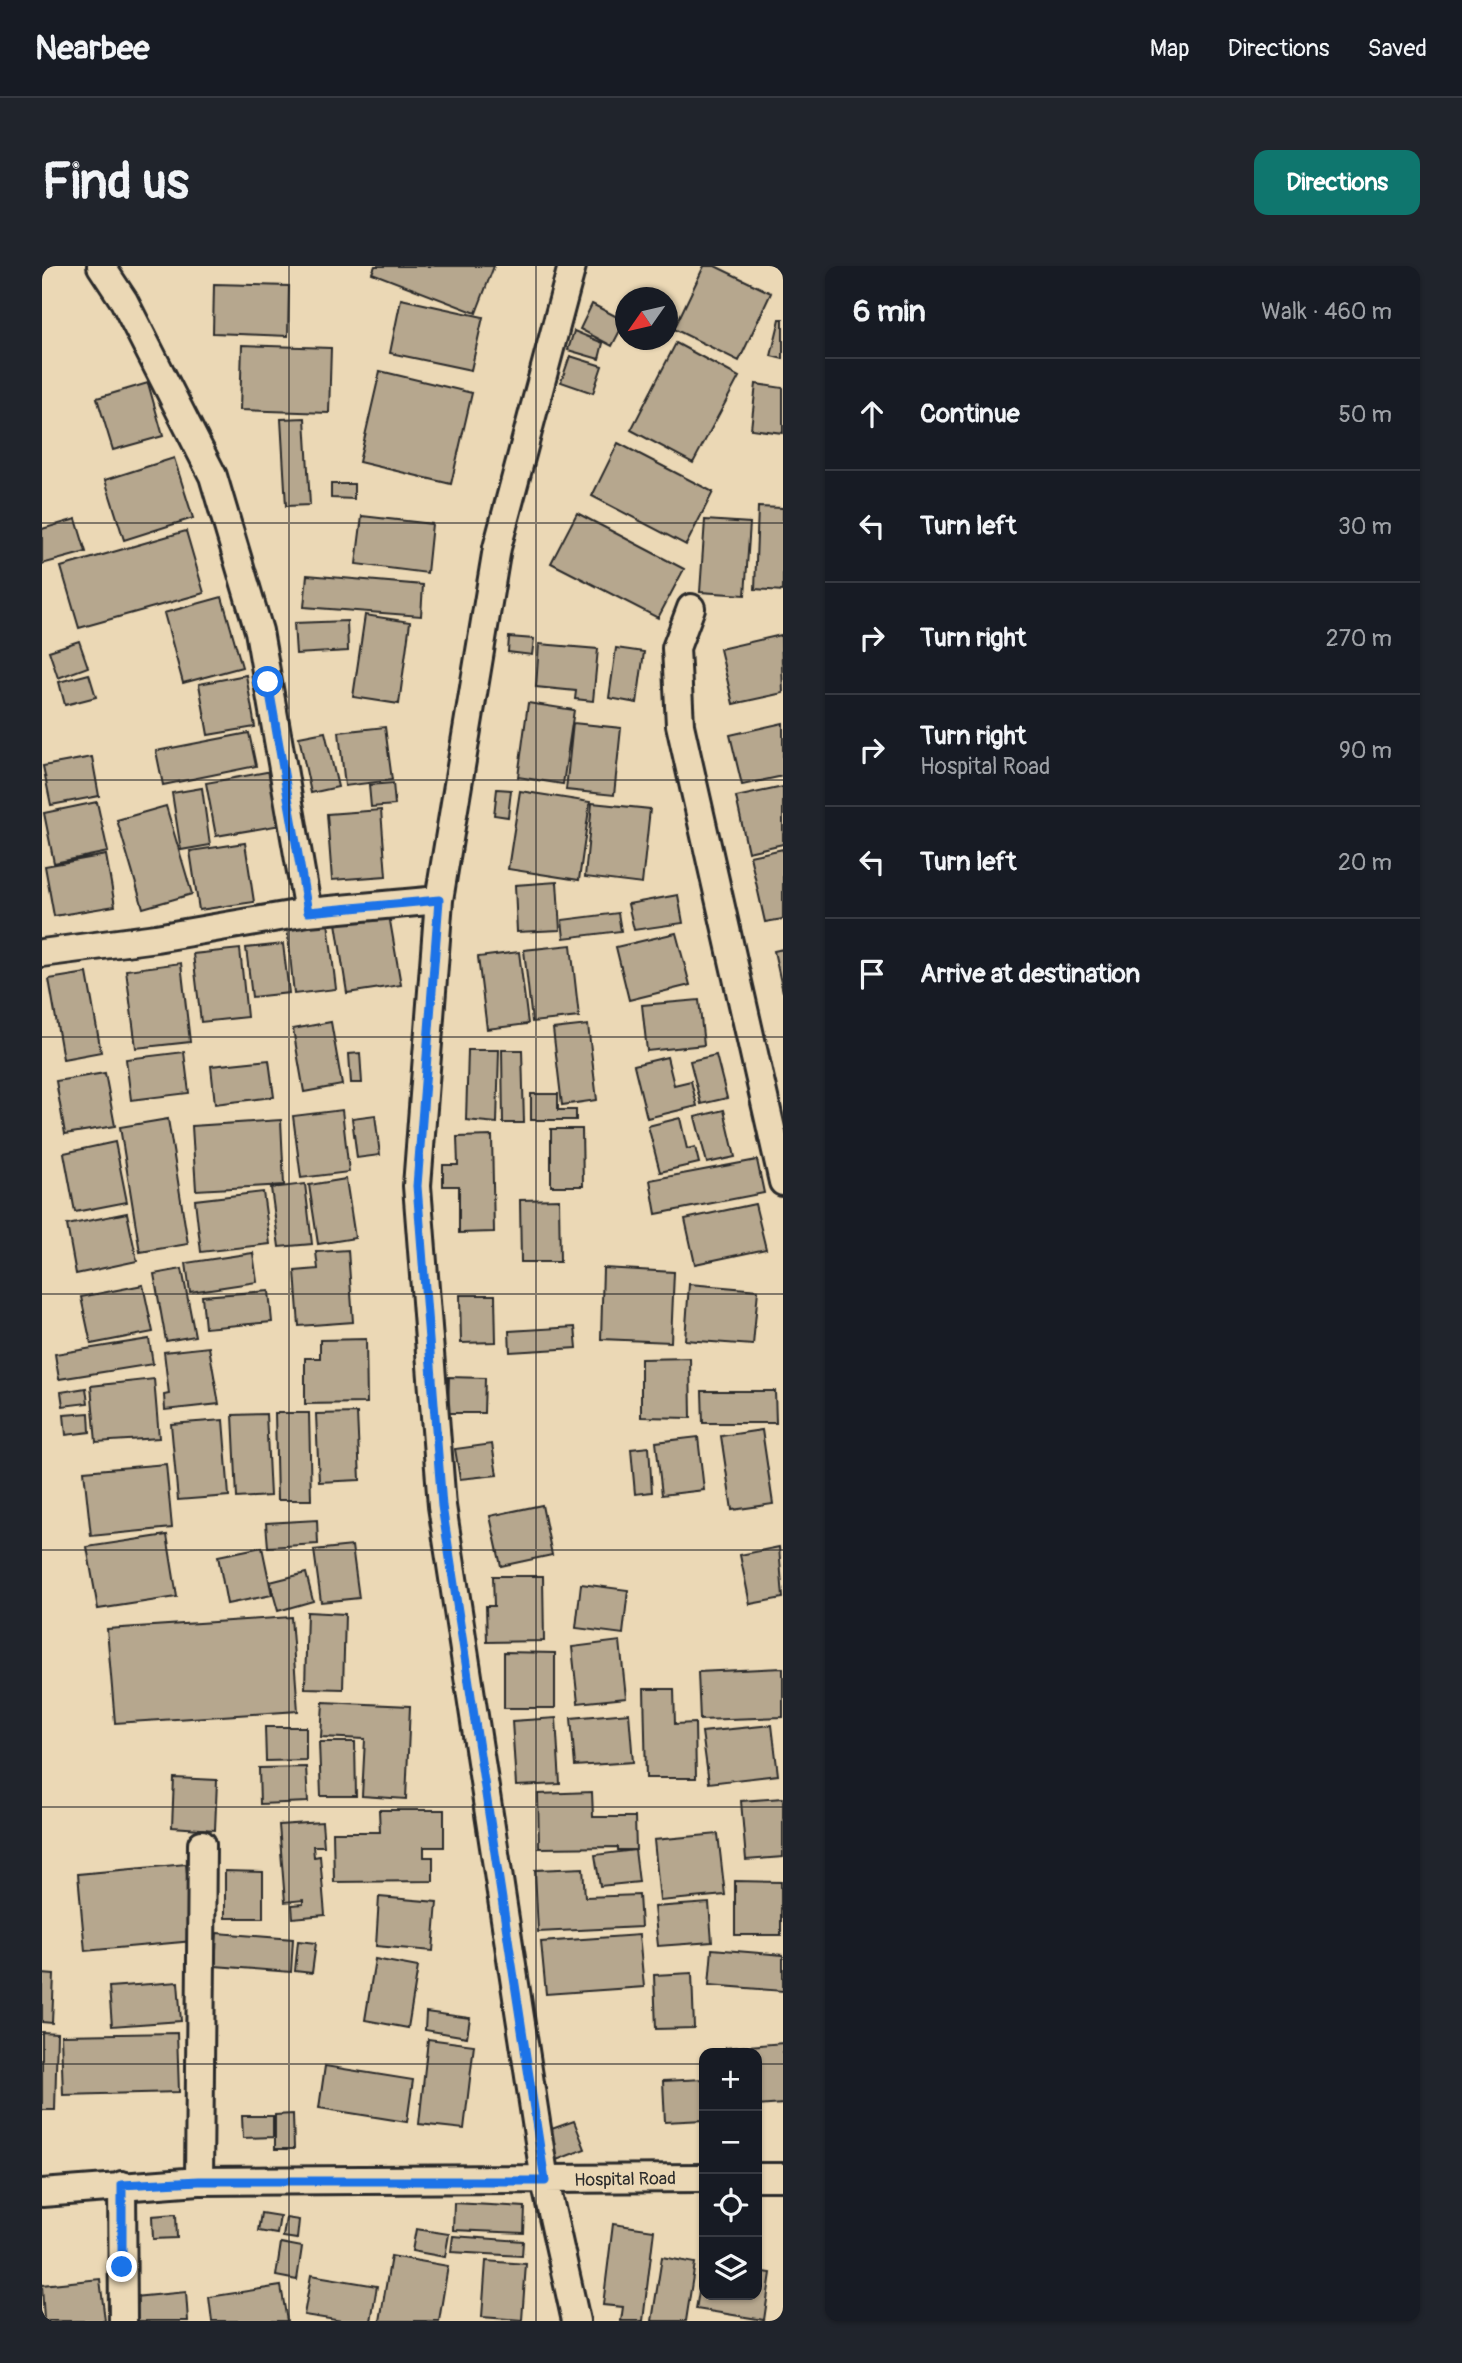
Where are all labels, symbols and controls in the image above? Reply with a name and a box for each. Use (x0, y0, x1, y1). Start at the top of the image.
text: Nearbee (35, 28, 149, 69)
text: Map (1150, 34, 1190, 63)
text: Directions (1228, 34, 1329, 63)
text: Saved (1367, 34, 1427, 63)
button: Directions (1254, 150, 1420, 215)
text: Find us (42, 152, 189, 213)
north arrow (615, 287, 678, 350)
text: 6 min (853, 293, 926, 330)
text: Walk · 460 m (1261, 297, 1392, 326)
icon: ahead (853, 395, 891, 433)
text: Continue (920, 398, 1020, 430)
text: 50 m (1338, 400, 1392, 429)
icon: left (853, 507, 891, 545)
text: Turn left (920, 510, 1016, 542)
text: 30 m (1338, 512, 1392, 541)
icon: right (853, 619, 891, 657)
text: Turn right (920, 622, 1026, 654)
text: 270 m (1326, 624, 1392, 653)
route start (252, 666, 283, 697)
text: Turn right (920, 720, 1026, 752)
icon: right (853, 731, 891, 769)
text: 90 m (1339, 736, 1392, 765)
text: Hospital Road (920, 752, 1050, 781)
icon: left (853, 843, 891, 881)
text: Turn left (920, 846, 1016, 878)
text: 20 m (1338, 848, 1392, 877)
icon: arrive (853, 955, 891, 993)
text: Arrive at destination (920, 958, 1140, 990)
map controls (699, 2048, 762, 2300)
button: + (699, 2048, 762, 2111)
button: − (699, 2111, 762, 2174)
street label: Hospital Road (574, 2167, 676, 2192)
button: locate (699, 2174, 762, 2237)
button: layers (699, 2237, 762, 2300)
route end (106, 2251, 137, 2282)

